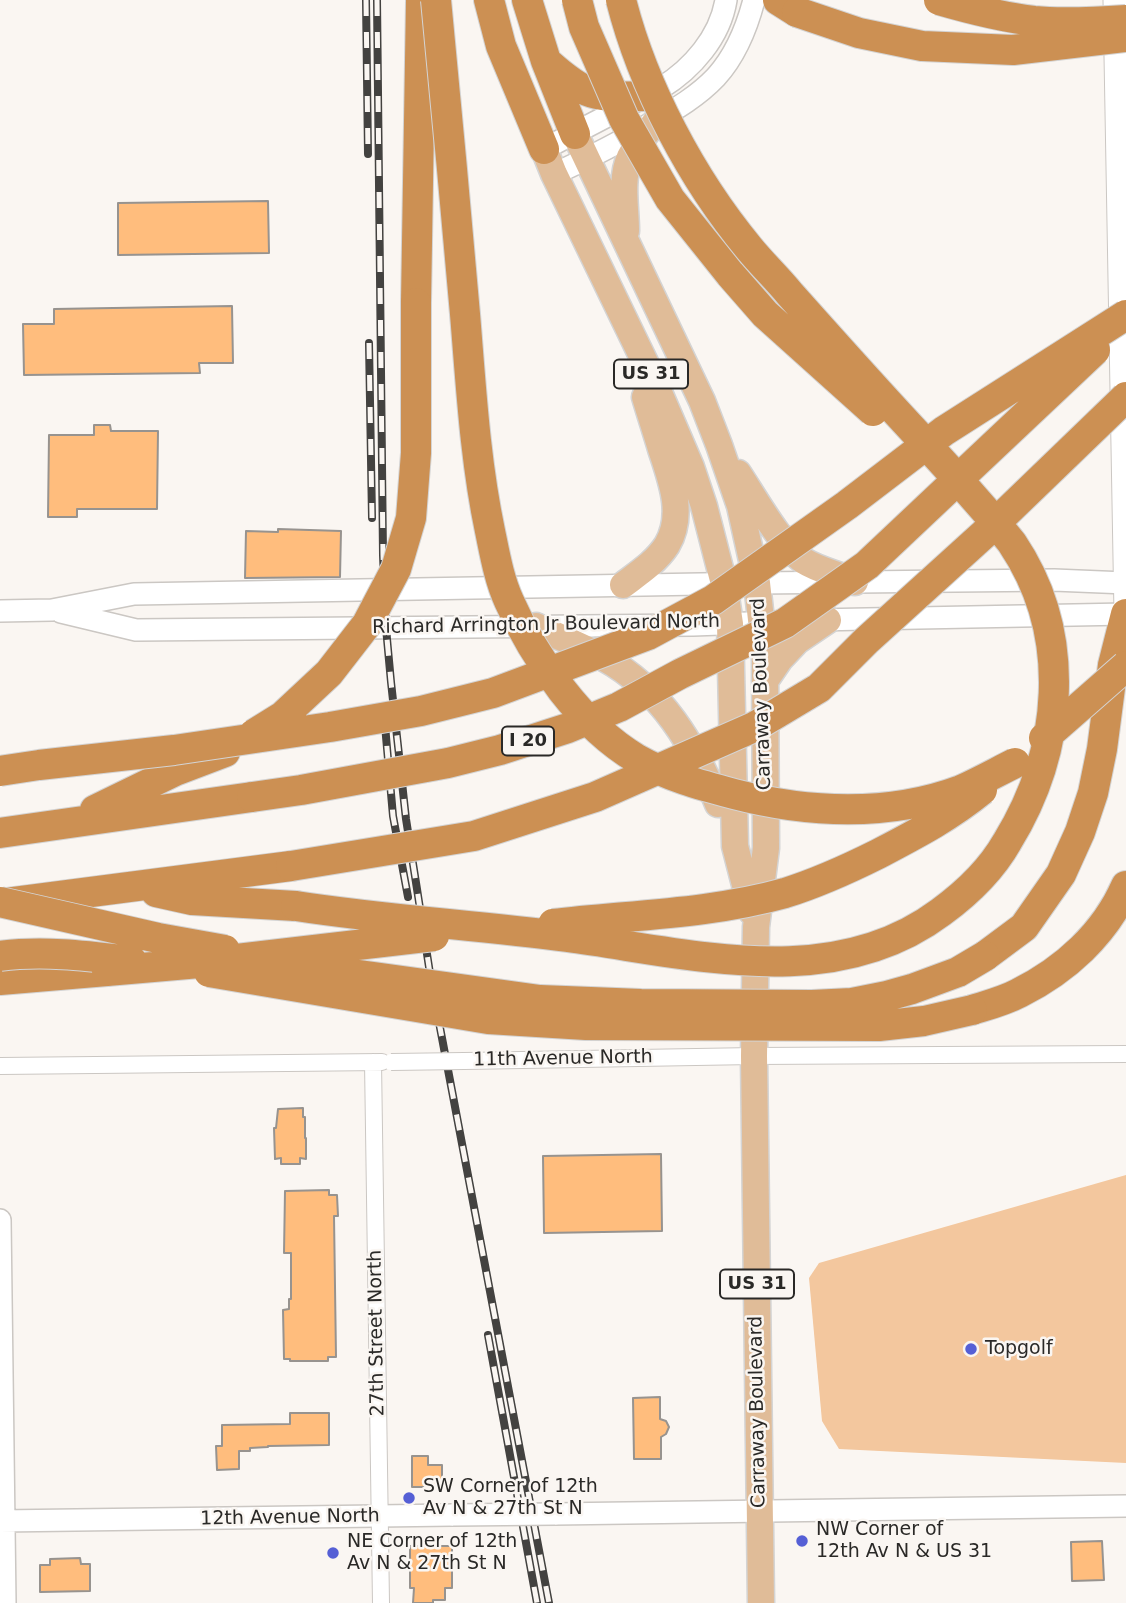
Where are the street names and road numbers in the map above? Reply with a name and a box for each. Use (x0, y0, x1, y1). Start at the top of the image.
road number: US 31 (614, 360, 688, 388)
street label: Carraway Boulevard (747, 597, 777, 791)
street label: Richard Arrington Jr Boulevard North (372, 611, 720, 639)
road number: I 20 (502, 726, 554, 756)
street label: 11th Avenue North (473, 1046, 653, 1072)
street label: 27th Street North (364, 1250, 390, 1416)
road number: US 31 (720, 1269, 794, 1298)
street label: Carraway Boulevard (745, 1316, 771, 1508)
street label: 12th Avenue North (200, 1505, 380, 1531)

